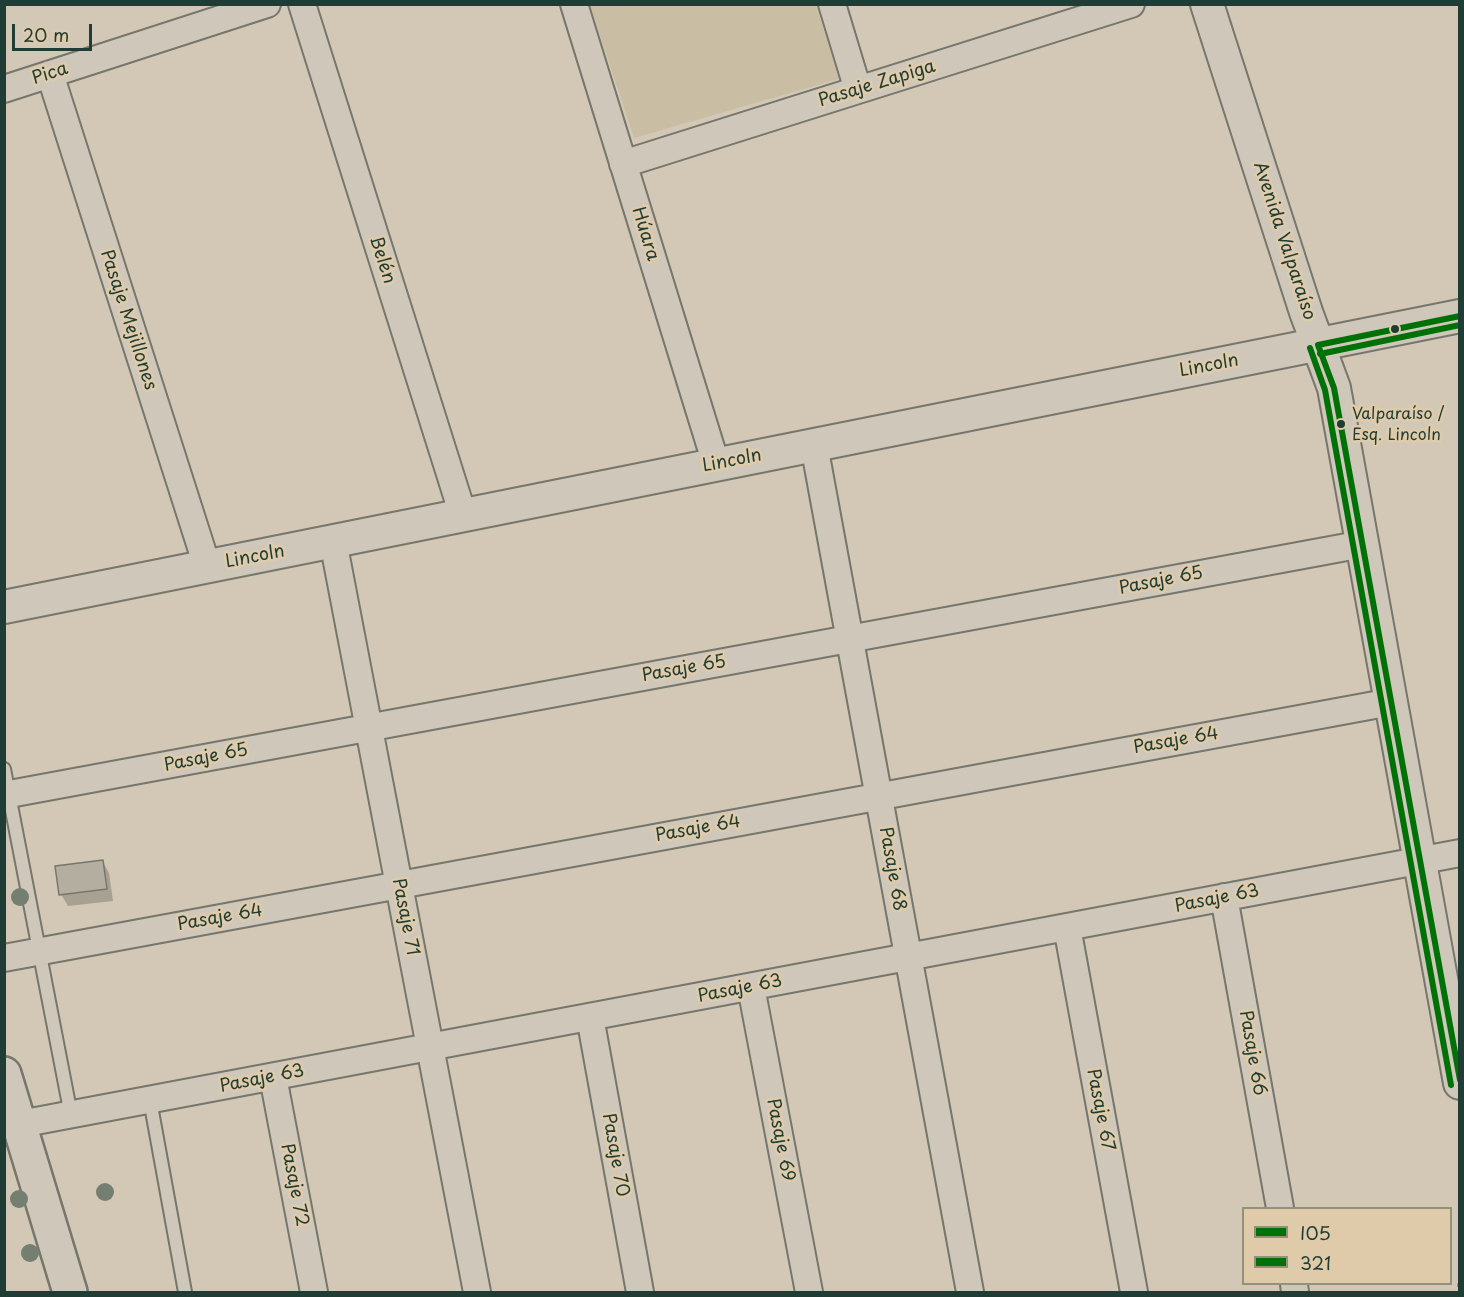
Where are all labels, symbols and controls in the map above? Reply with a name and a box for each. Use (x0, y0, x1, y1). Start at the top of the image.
scale bar (15, 12, 94, 50)
text: 20 m (23, 21, 69, 48)
street label: Pasaje Zapiga (816, 56, 938, 112)
street label: Pica (29, 58, 71, 90)
street label: Avenida Valparaíso (1248, 159, 1320, 323)
street label: Húara (627, 204, 663, 264)
street label: Belén (364, 233, 400, 287)
street label: Pasaje Mejillones (95, 247, 161, 393)
unlabelled marker (1389, 323, 1401, 335)
street label: Lincoln (1177, 350, 1241, 382)
place label: Valparaíso / Esq. Lincoln (1352, 405, 1444, 443)
marker: Valparaíso / Esq. Lincoln (1335, 418, 1347, 430)
street label: Lincoln (700, 445, 764, 477)
street label: Lincoln (223, 541, 287, 573)
street label: Pasaje 65 (1117, 562, 1205, 600)
street label: Pasaje 65 (640, 651, 728, 687)
street label: Pasaje 64 (1132, 723, 1220, 759)
street label: Pasaje 65 (162, 739, 250, 777)
street label: Pasaje 64 (654, 811, 742, 847)
street label: Pasaje 68 (874, 825, 910, 913)
street label: Pasaje 71 (387, 877, 423, 957)
street label: Pasaje 63 (1173, 880, 1261, 918)
street label: Pasaje 64 (176, 900, 264, 936)
street label: Pasaje 63 (696, 970, 784, 1008)
street label: Pasaje 66 (1234, 1009, 1270, 1097)
street label: Pasaje 63 (218, 1060, 306, 1098)
street label: Pasaje 67 (1081, 1067, 1119, 1153)
street label: Pasaje 69 (761, 1097, 799, 1183)
street label: Pasaje 70 (597, 1112, 633, 1198)
street label: Pasaje 72 (275, 1142, 313, 1228)
legend (1242, 1207, 1452, 1285)
text: I05 (1300, 1219, 1331, 1246)
text: 321 (1300, 1249, 1331, 1276)

